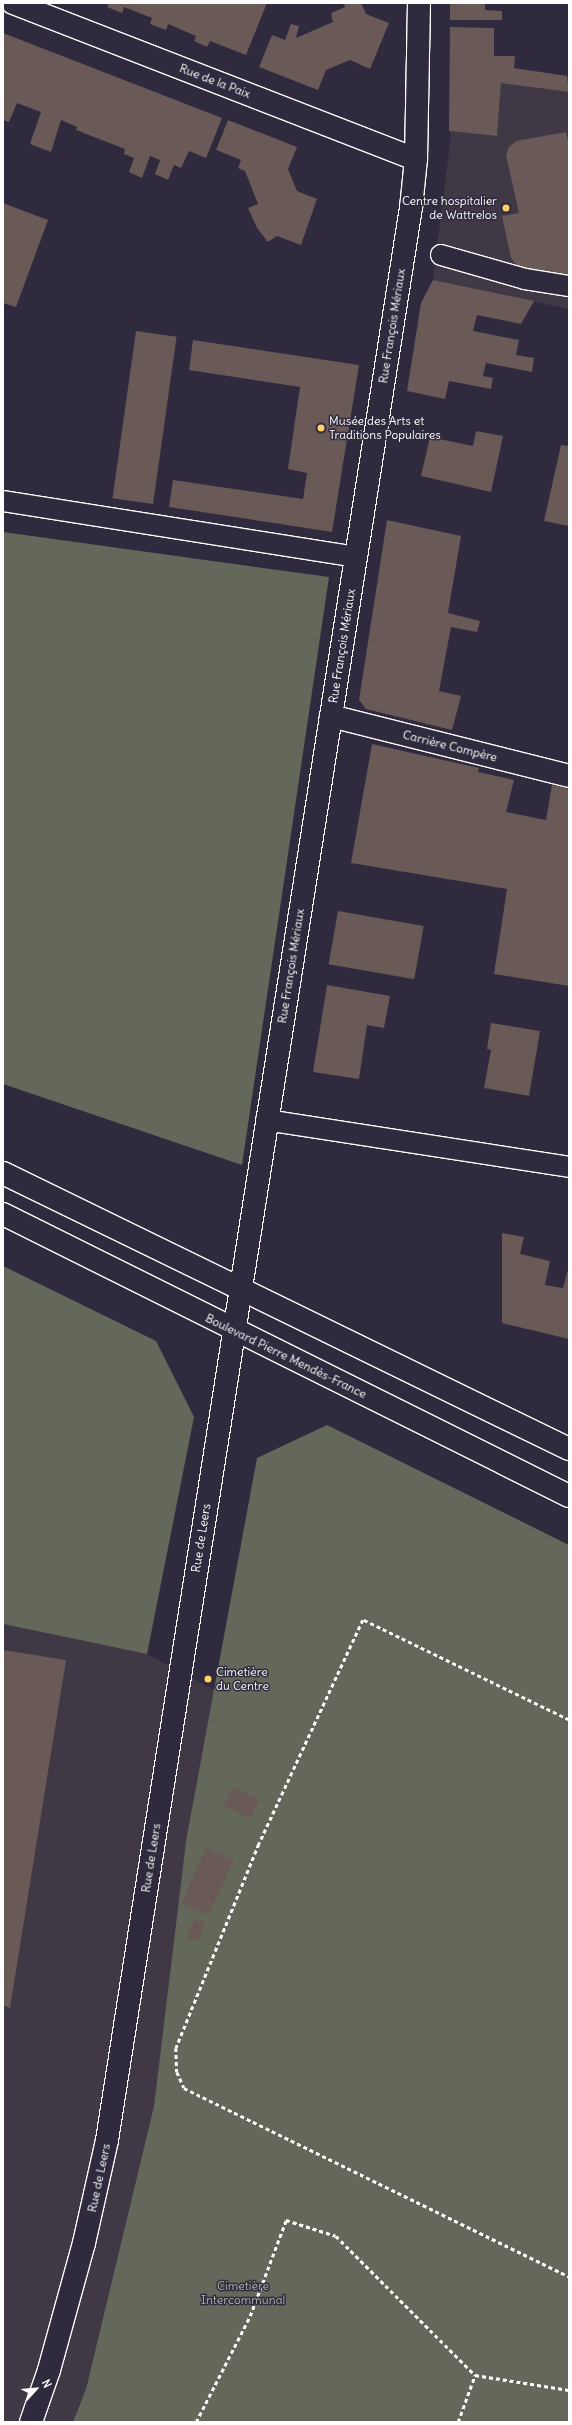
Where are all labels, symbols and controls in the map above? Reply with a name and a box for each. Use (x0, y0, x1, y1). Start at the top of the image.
street label: Rue de la Paix (177, 61, 253, 101)
place label: Centre hospitalier de Wattrelos (402, 194, 497, 222)
marker: Centre hospitalier de Wattrelos (500, 202, 512, 214)
street label: Rue François Mériaux (376, 268, 408, 384)
place label: Musée des Arts et Traditions Populaires (329, 414, 441, 442)
marker: Musée des Arts et Traditions Populaires (316, 423, 326, 433)
street label: Rue François Mériaux (326, 588, 358, 704)
street label: Carrière Compère (401, 727, 499, 765)
street label: Rue François Mériaux (275, 908, 307, 1024)
street label: Boulevard Pierre Mendès-France (203, 1311, 369, 1401)
street label: Rue de Leers (188, 1503, 214, 1573)
place label: Cimetière du Centre (216, 1665, 269, 1693)
marker: Cimetière du Centre (203, 1674, 213, 1684)
street label: Rue de Leers (138, 1823, 164, 1893)
street label: Rue de Leers (85, 2142, 113, 2214)
park label: Cimetière Intercommunal (201, 2279, 285, 2307)
north arrow (16, 2369, 56, 2409)
text: N (39, 2377, 55, 2390)

